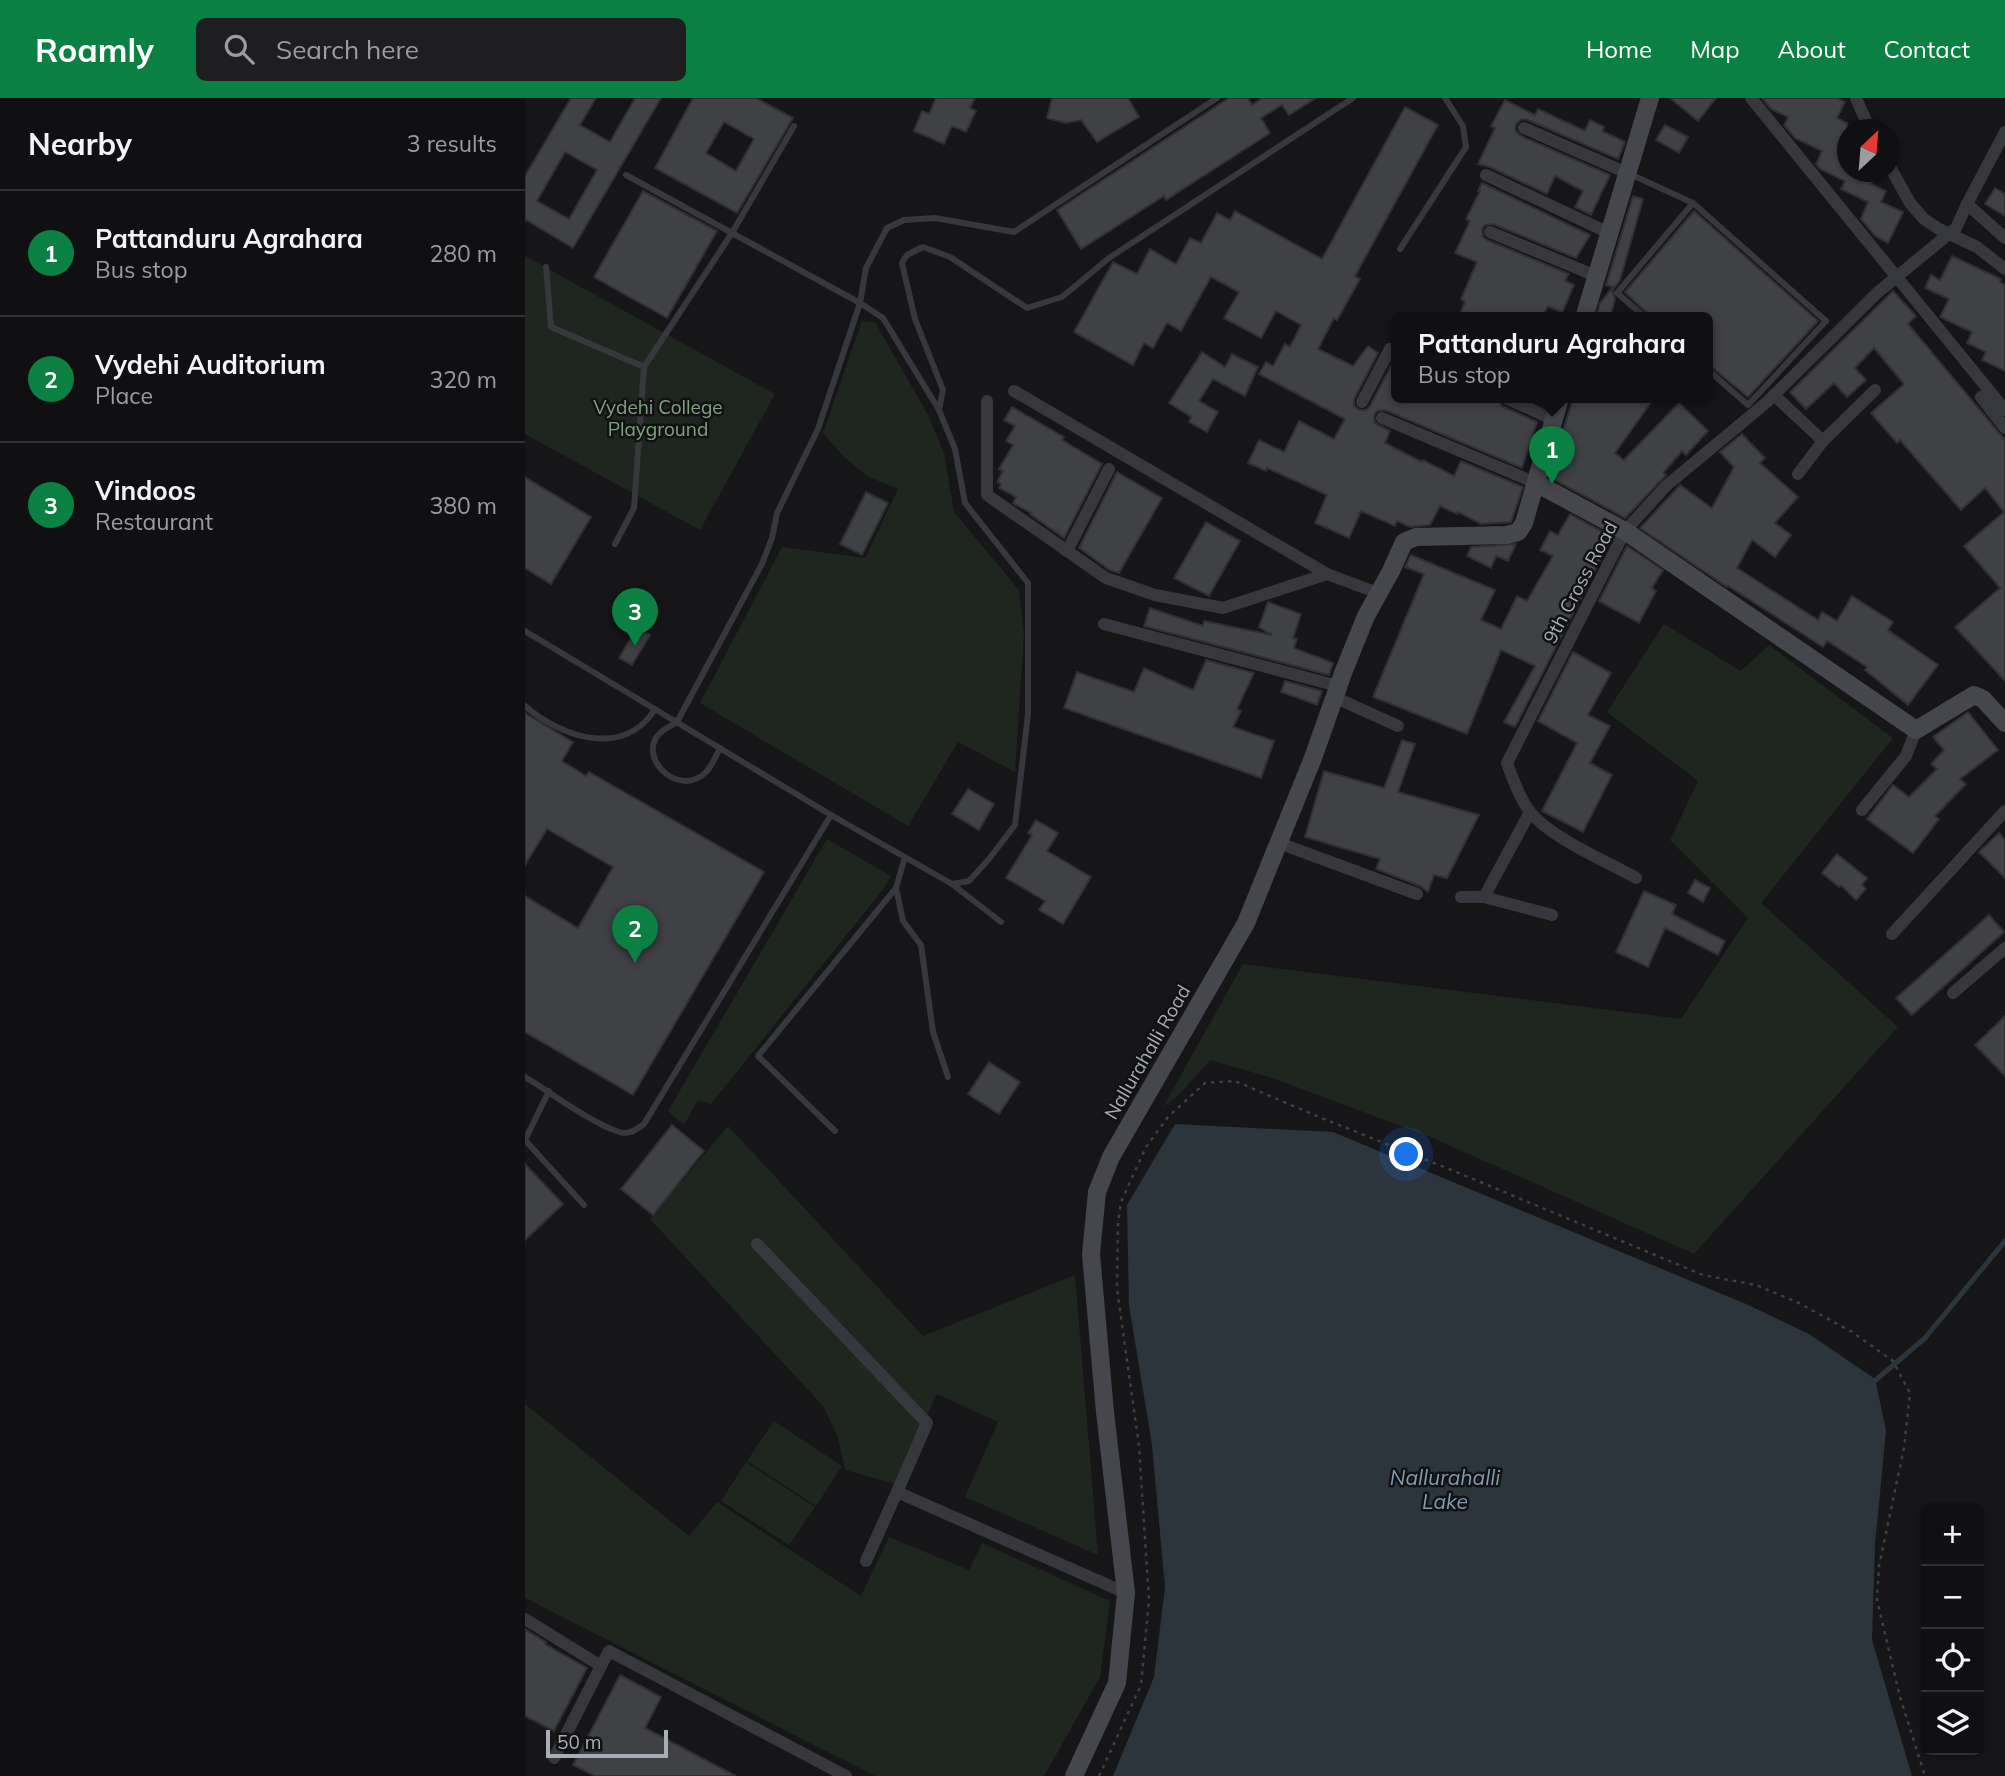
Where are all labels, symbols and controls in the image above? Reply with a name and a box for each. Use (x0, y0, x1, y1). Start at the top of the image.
search box (196, 18, 686, 81)
text: Roamly (35, 29, 154, 70)
icon: search (220, 30, 258, 68)
text: Search here (276, 33, 419, 66)
text: Home (1586, 34, 1652, 64)
text: Map (1690, 34, 1740, 64)
text: About (1778, 34, 1846, 64)
text: Contact (1884, 34, 1970, 64)
north arrow (1837, 119, 1900, 182)
text: Nearby (28, 125, 132, 163)
text: 3 results (407, 129, 497, 158)
text: Pattanduru Agrahara (95, 222, 363, 255)
text: 1 (44, 239, 58, 268)
text: 280 m (429, 239, 497, 268)
text: Bus stop (95, 255, 187, 284)
popup (1391, 312, 1713, 403)
text: Pattanduru Agrahara (1418, 327, 1686, 360)
text: Vydehi Auditorium (95, 348, 326, 381)
text: Bus stop (1418, 360, 1511, 389)
text: 2 (44, 365, 58, 394)
text: 320 m (429, 365, 497, 394)
text: Place (95, 381, 153, 410)
park label: Vydehi College Playground (593, 395, 723, 441)
pin: 1 (1529, 426, 1575, 484)
text: Vindoos (95, 474, 196, 507)
text: 3 (44, 491, 58, 520)
text: 380 m (429, 491, 497, 520)
text: Restaurant (95, 507, 213, 536)
street label: 9th Cross Road (1538, 517, 1622, 647)
pin: 3 (612, 588, 658, 646)
pin: 2 (612, 905, 658, 963)
street label: Nallurahalli Road (1099, 980, 1195, 1124)
your location (1389, 1137, 1423, 1171)
water label: Nallurahalli Lake (1390, 1464, 1501, 1514)
map controls (1921, 1503, 1984, 1755)
button: + (1921, 1503, 1984, 1566)
button: − (1921, 1566, 1984, 1629)
button: locate (1921, 1629, 1984, 1692)
button: layers (1921, 1692, 1984, 1755)
scale bar (546, 1727, 669, 1759)
text: 50 m (557, 1730, 601, 1754)

